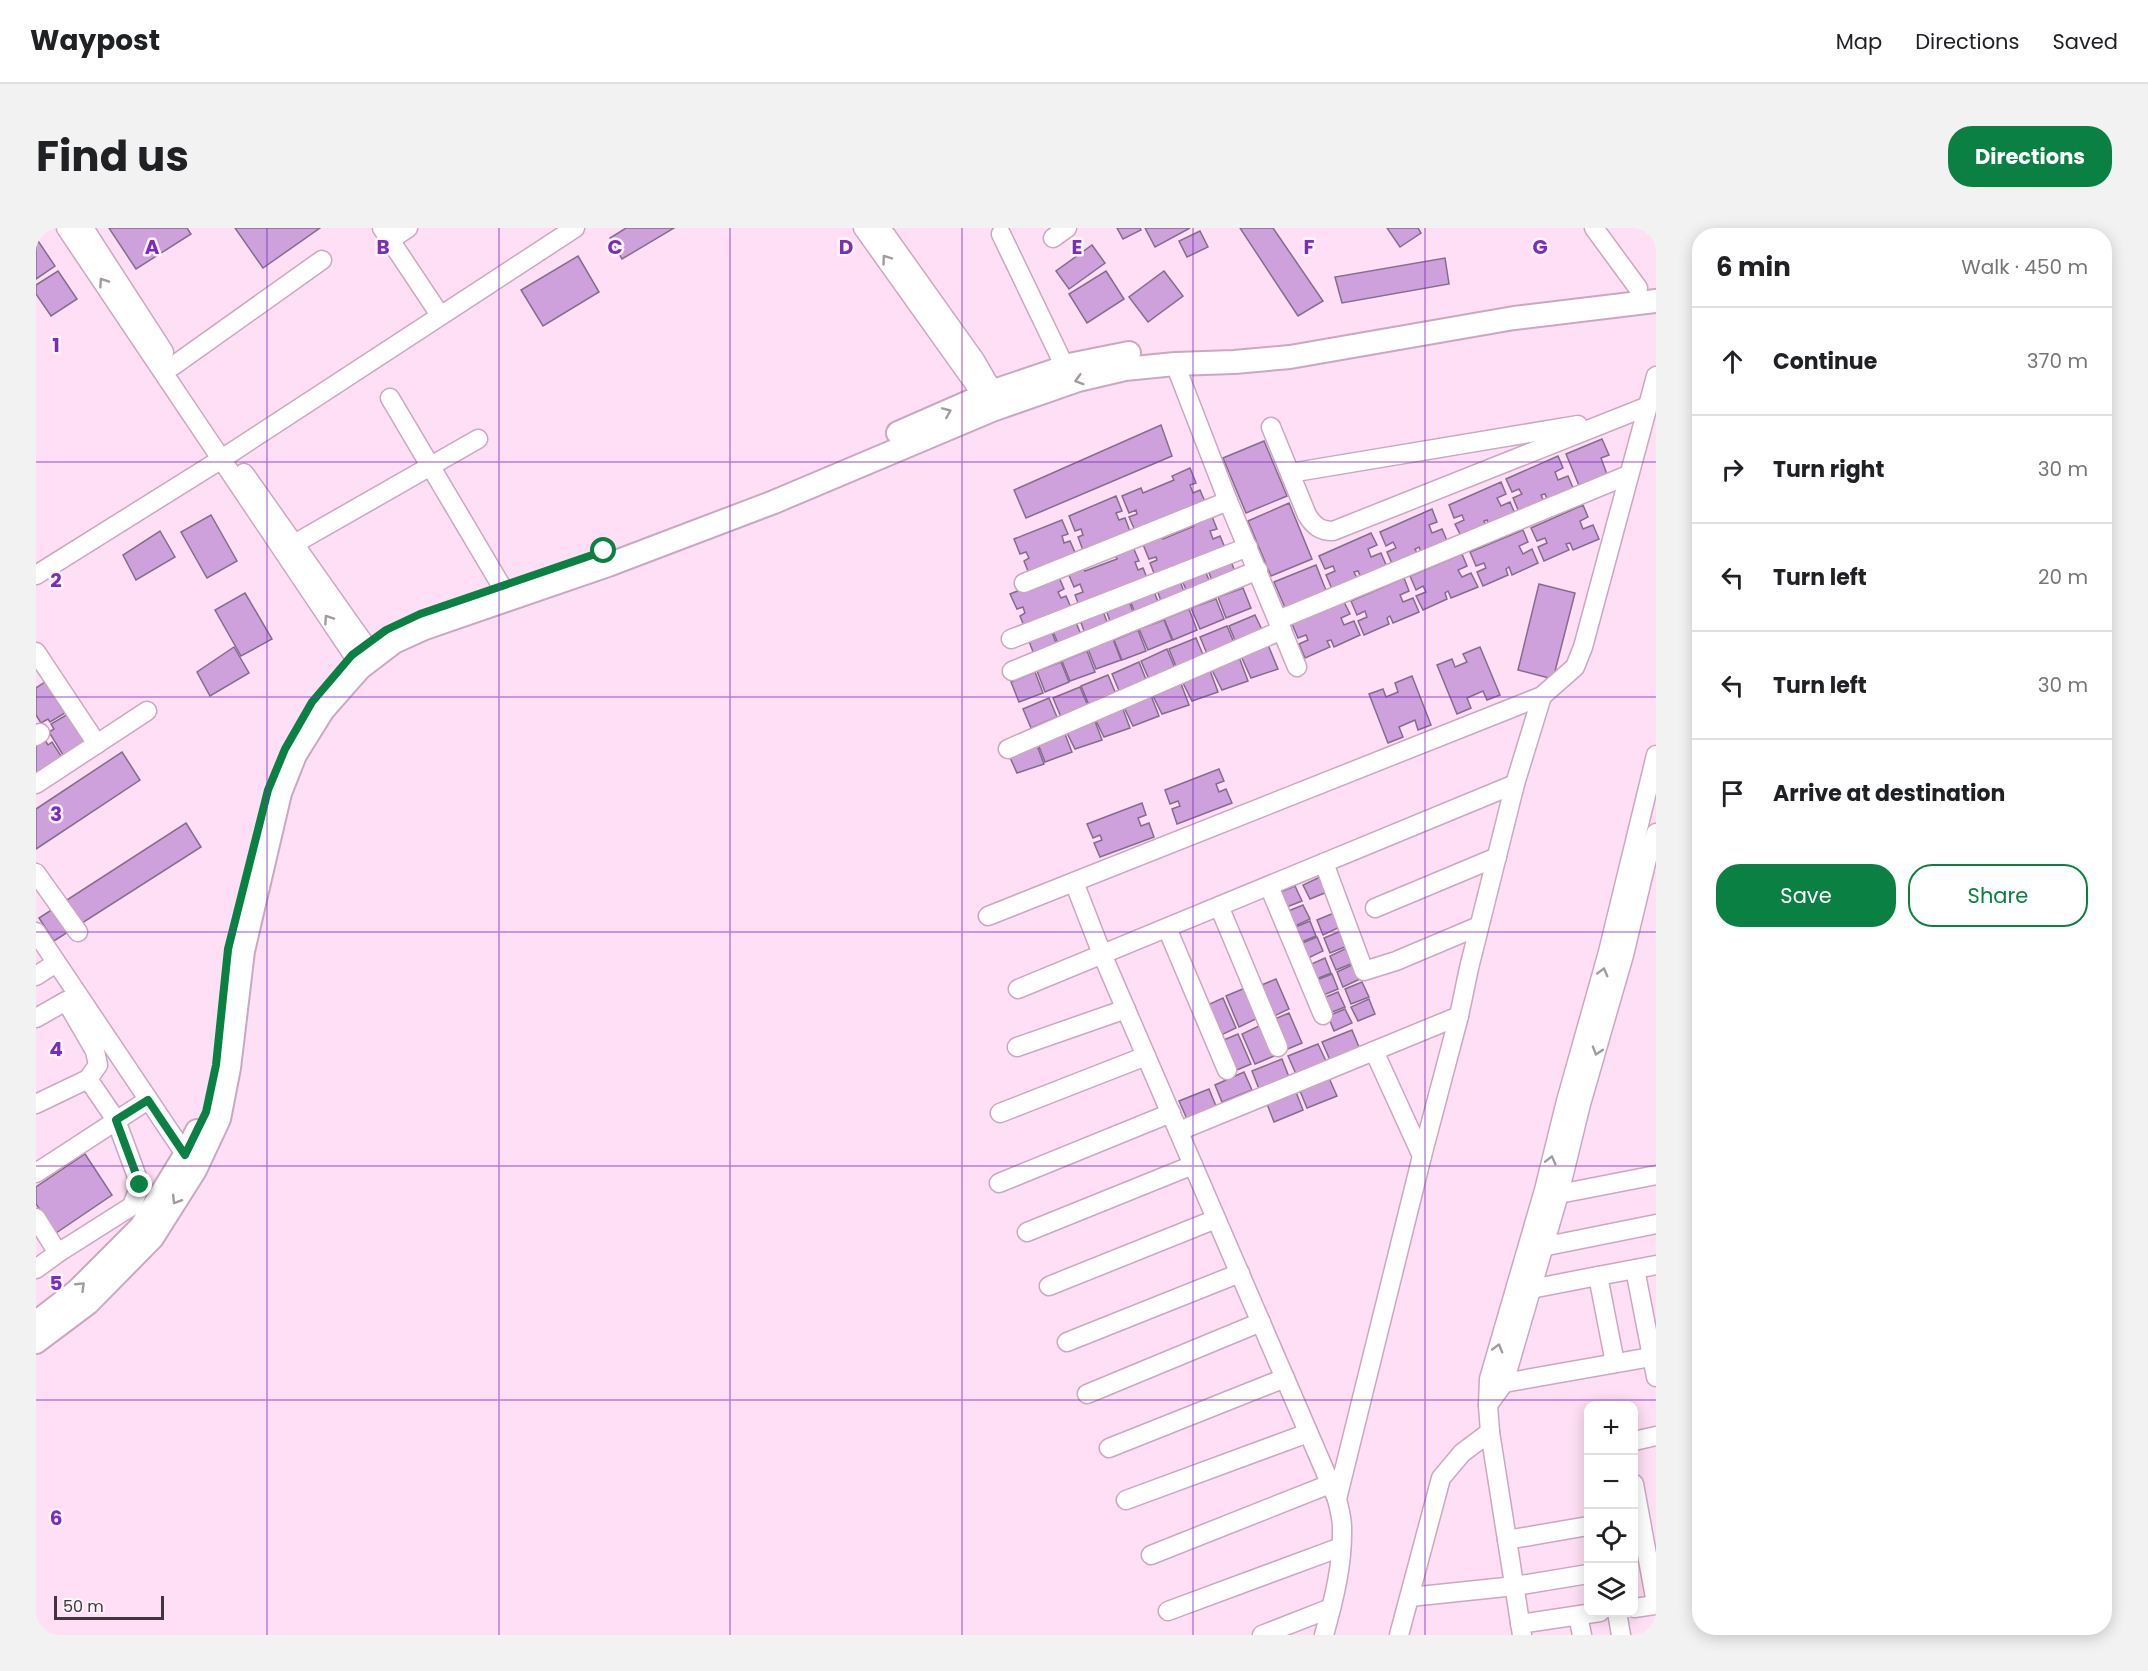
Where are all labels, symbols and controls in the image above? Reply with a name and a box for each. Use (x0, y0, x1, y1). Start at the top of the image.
text: Waypost (30, 21, 160, 60)
text: Map (1836, 27, 1882, 56)
text: Directions (1915, 27, 2019, 56)
text: Saved (2052, 27, 2118, 56)
button: Directions (1948, 126, 2112, 187)
text: Find us (36, 127, 189, 186)
text: A (145, 233, 160, 261)
text: B (376, 233, 390, 261)
text: C (607, 233, 623, 261)
text: D (839, 233, 853, 261)
text: E (1072, 233, 1082, 261)
text: F (1304, 233, 1315, 261)
text: G (1532, 233, 1548, 261)
text: 6 min (1716, 249, 1791, 285)
text: Walk · 450 m (1961, 253, 2088, 281)
one-way arrow (882, 255, 893, 266)
one-way arrow (98, 278, 110, 288)
text: 1 (52, 331, 60, 359)
icon: ahead (1716, 345, 1749, 378)
text: Continue (1773, 346, 1877, 377)
text: 370 m (2027, 347, 2088, 375)
one-way arrow (1074, 373, 1085, 385)
one-way arrow (941, 407, 952, 419)
icon: right (1716, 453, 1749, 486)
text: Turn right (1773, 454, 1884, 485)
text: 30 m (2038, 455, 2088, 483)
route start (590, 537, 616, 563)
icon: left (1716, 561, 1749, 594)
text: Turn left (1773, 562, 1867, 593)
text: 20 m (2038, 563, 2088, 591)
text: 2 (50, 566, 62, 594)
one-way arrow (324, 614, 335, 625)
icon: left (1716, 669, 1749, 702)
text: Turn left (1773, 670, 1867, 701)
text: 30 m (2038, 671, 2088, 699)
icon: arrive (1716, 777, 1749, 810)
text: Arrive at destination (1773, 778, 2005, 809)
text: 3 (50, 800, 62, 828)
button: Save (1716, 864, 1896, 927)
button: Share (1908, 864, 2088, 927)
one-way arrow (1596, 967, 1608, 978)
text: 4 (49, 1035, 63, 1063)
one-way arrow (1592, 1045, 1604, 1056)
one-way arrow (1544, 1155, 1557, 1165)
route end (126, 1171, 152, 1197)
one-way arrow (172, 1194, 184, 1204)
text: 5 (50, 1269, 63, 1297)
one-way arrow (75, 1282, 85, 1293)
one-way arrow (1491, 1343, 1503, 1354)
map controls (1584, 1401, 1638, 1617)
button: + (1584, 1401, 1638, 1455)
button: − (1584, 1455, 1638, 1509)
text: 6 (50, 1504, 62, 1532)
button: locate (1584, 1509, 1638, 1563)
button: layers (1584, 1563, 1638, 1617)
scale bar (54, 1593, 164, 1620)
text: 50 m (63, 1595, 104, 1618)

